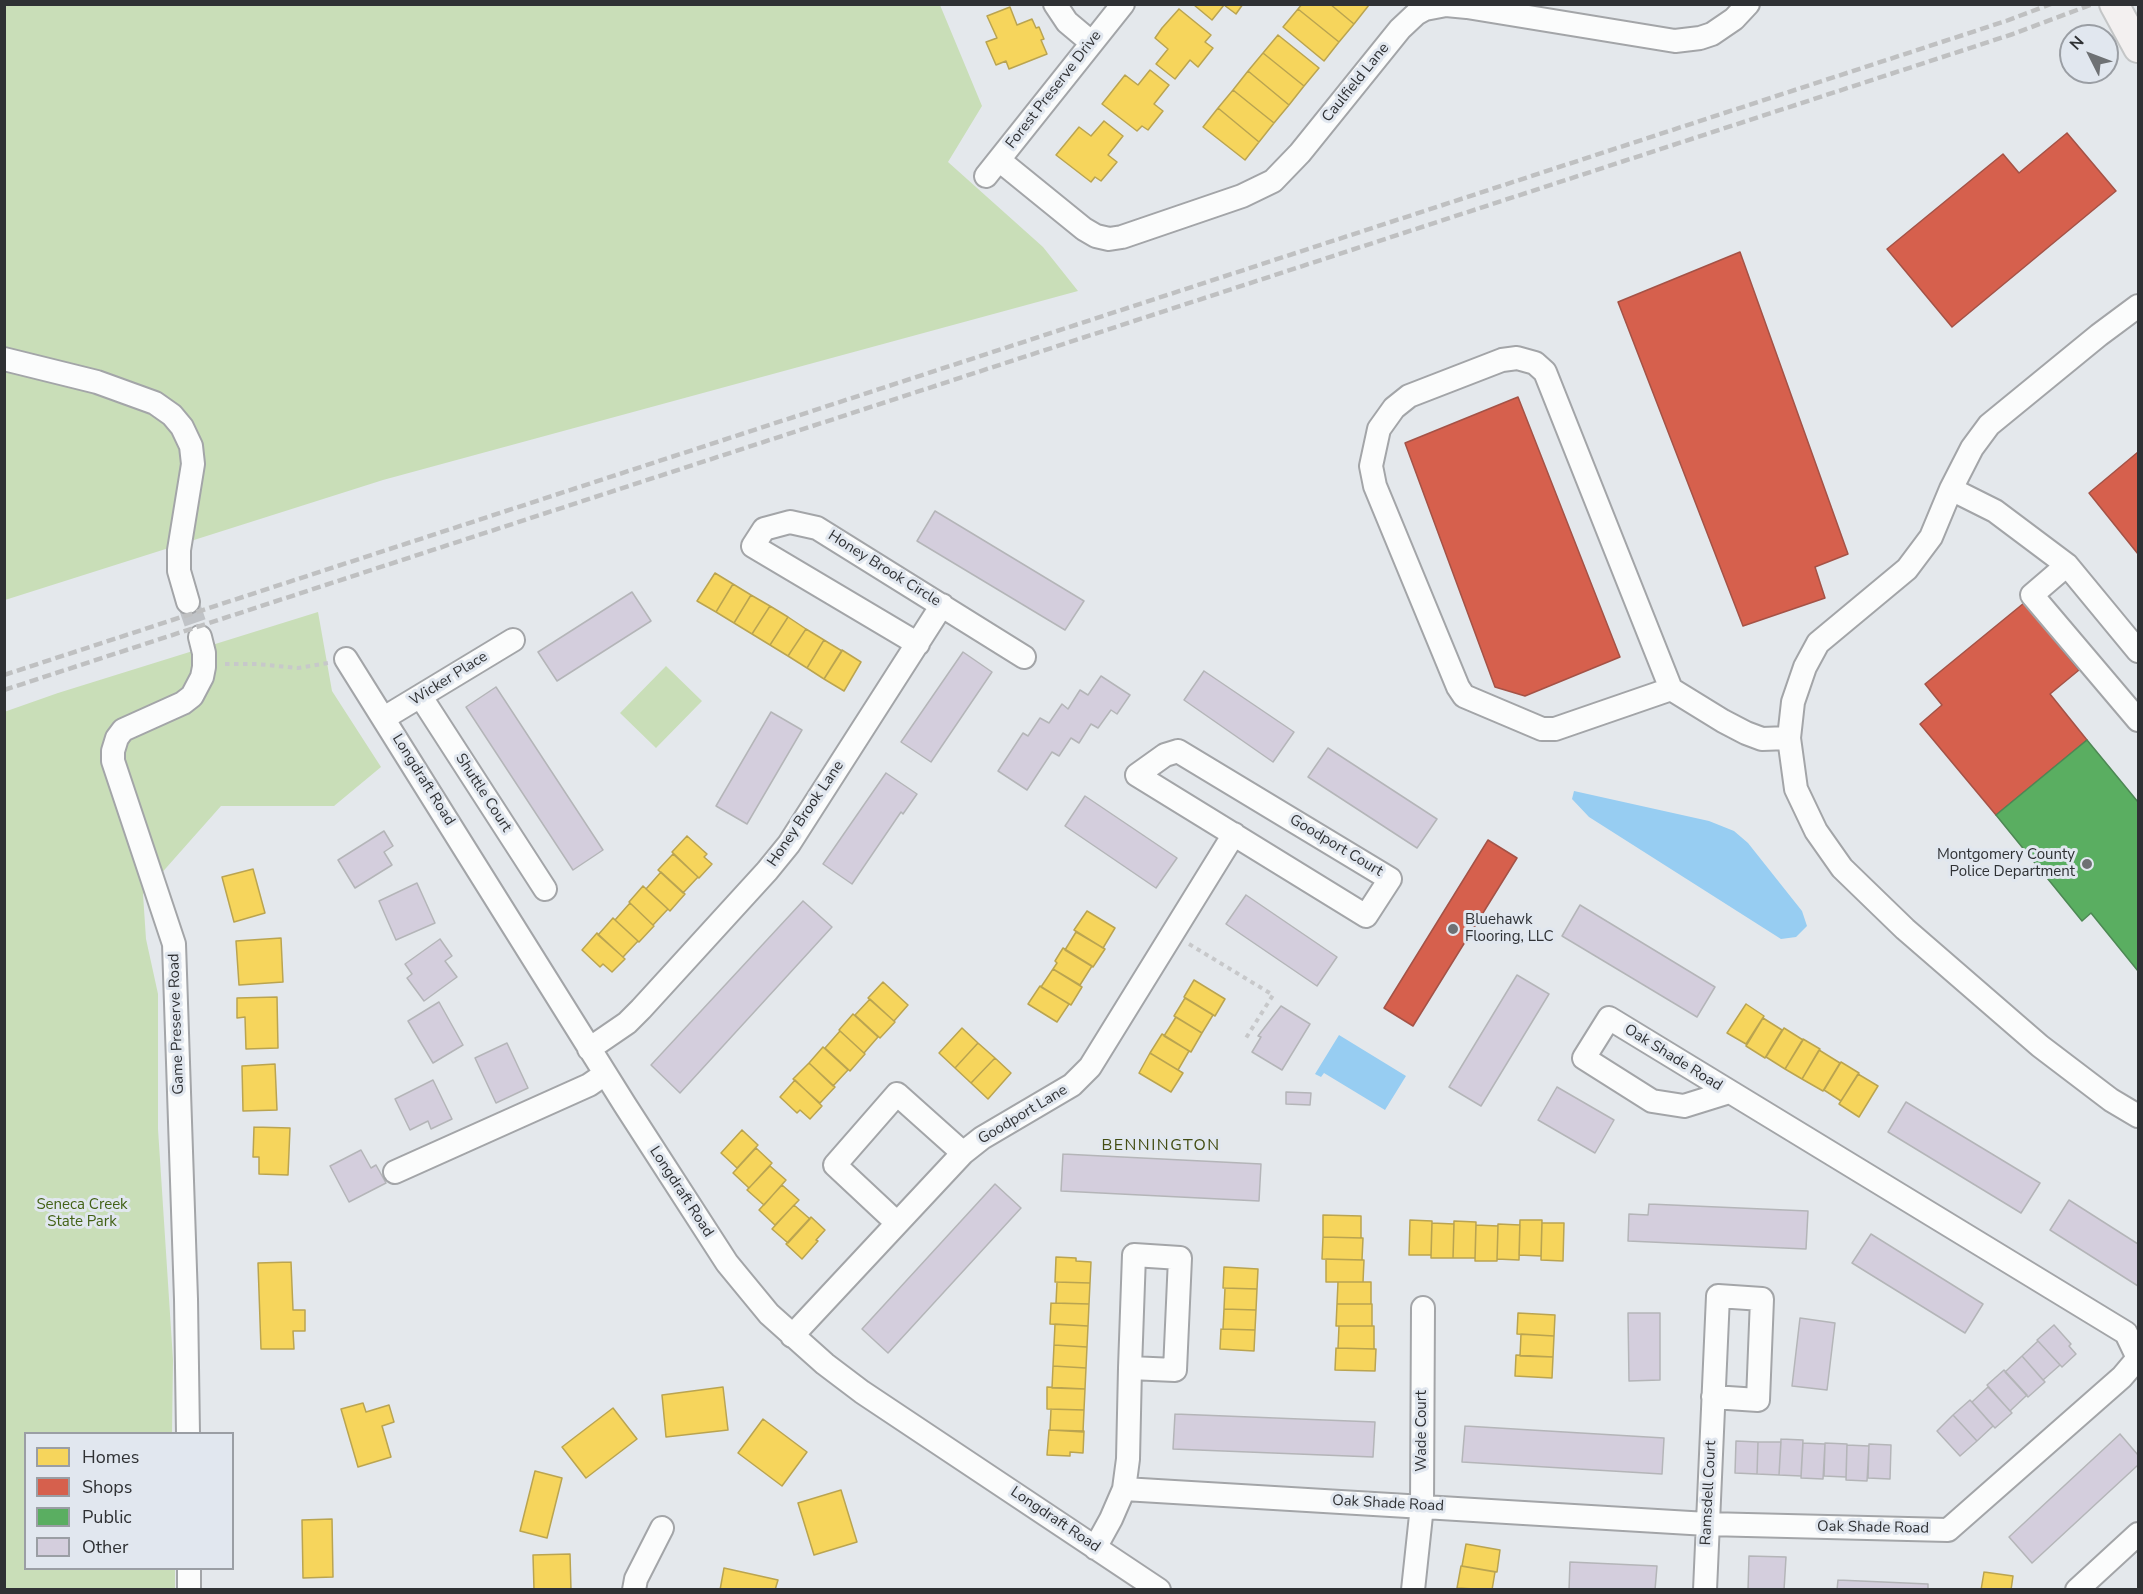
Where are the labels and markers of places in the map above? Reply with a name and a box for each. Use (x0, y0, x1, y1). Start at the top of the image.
place label: Montgomery County Police Department (1937, 846, 2075, 881)
marker: Montgomery County Police Department (2080, 857, 2094, 871)
place label: Bluehawk Flooring, LLC (1465, 911, 1554, 946)
marker: Bluehawk Flooring, LLC (1446, 922, 1460, 936)

